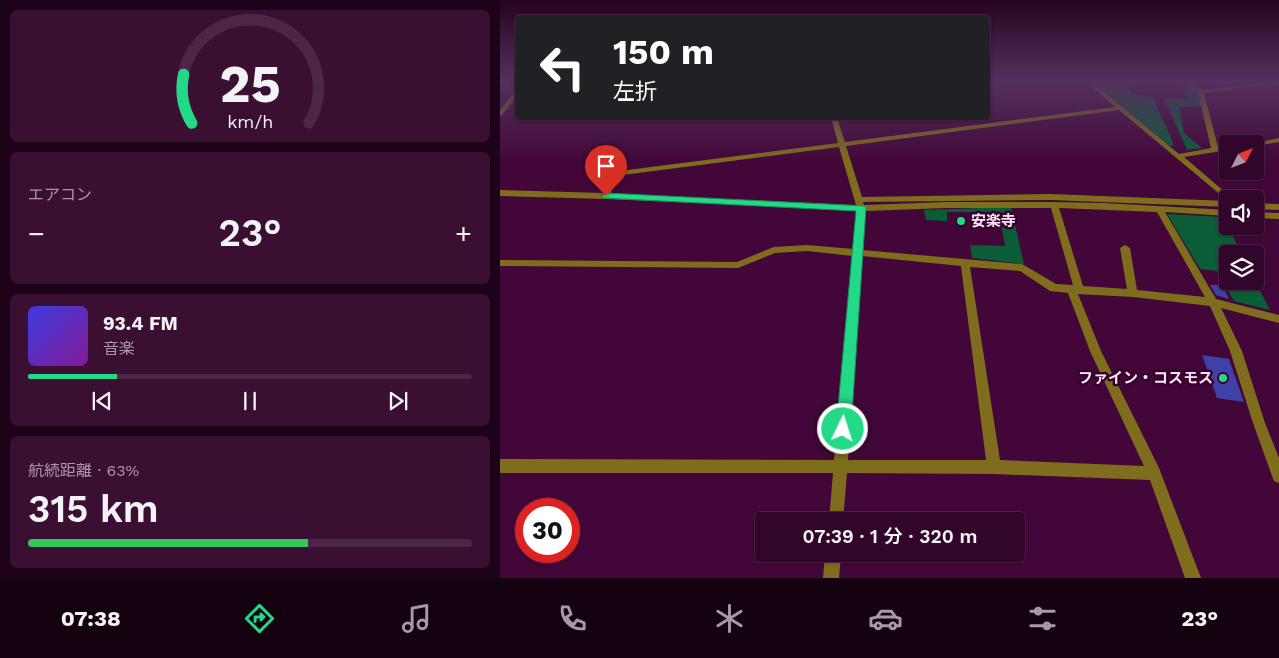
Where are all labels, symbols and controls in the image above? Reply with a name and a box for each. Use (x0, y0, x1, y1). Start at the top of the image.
text: 150 m (613, 31, 714, 73)
icon: left (530, 35, 595, 100)
text: 25 (219, 54, 281, 115)
text: 左折 (613, 79, 657, 104)
text: km/h (227, 111, 273, 132)
north arrow (1219, 135, 1264, 180)
map controls (1219, 135, 1264, 290)
pin (585, 145, 627, 196)
icon: arrive (592, 152, 620, 180)
text: エアコン (28, 185, 92, 204)
button: sound (1219, 190, 1264, 235)
text: 23° (218, 211, 282, 255)
place label: 安楽寺 (971, 212, 1016, 230)
marker: 安楽寺 (955, 215, 967, 227)
text: − (28, 217, 45, 250)
text: + (455, 217, 472, 250)
button: layers (1219, 245, 1264, 290)
text: 93.4 FM (103, 312, 178, 335)
text: 音楽 (103, 339, 135, 358)
place label: ファイン・コスモス (1078, 369, 1213, 387)
marker: ファイン・コスモス (1217, 372, 1229, 384)
icon: previous (88, 387, 116, 415)
icon: pause (236, 387, 264, 415)
icon: next (384, 387, 412, 415)
position arrow (816, 402, 868, 454)
text: 航続距離 · 63% (28, 461, 139, 480)
text: 315 km (28, 487, 159, 531)
speed limit sign: 30 (515, 498, 580, 563)
text: 07:39 · 1 分 · 320 m (803, 525, 978, 548)
icon: directions (242, 601, 277, 636)
icon: music (399, 601, 434, 636)
icon: phone (555, 601, 590, 636)
icon: climate (712, 601, 747, 636)
icon: car (868, 601, 903, 636)
icon: filters (1025, 601, 1060, 636)
text: 07:38 (61, 606, 121, 631)
text: 23° (1181, 606, 1218, 631)

